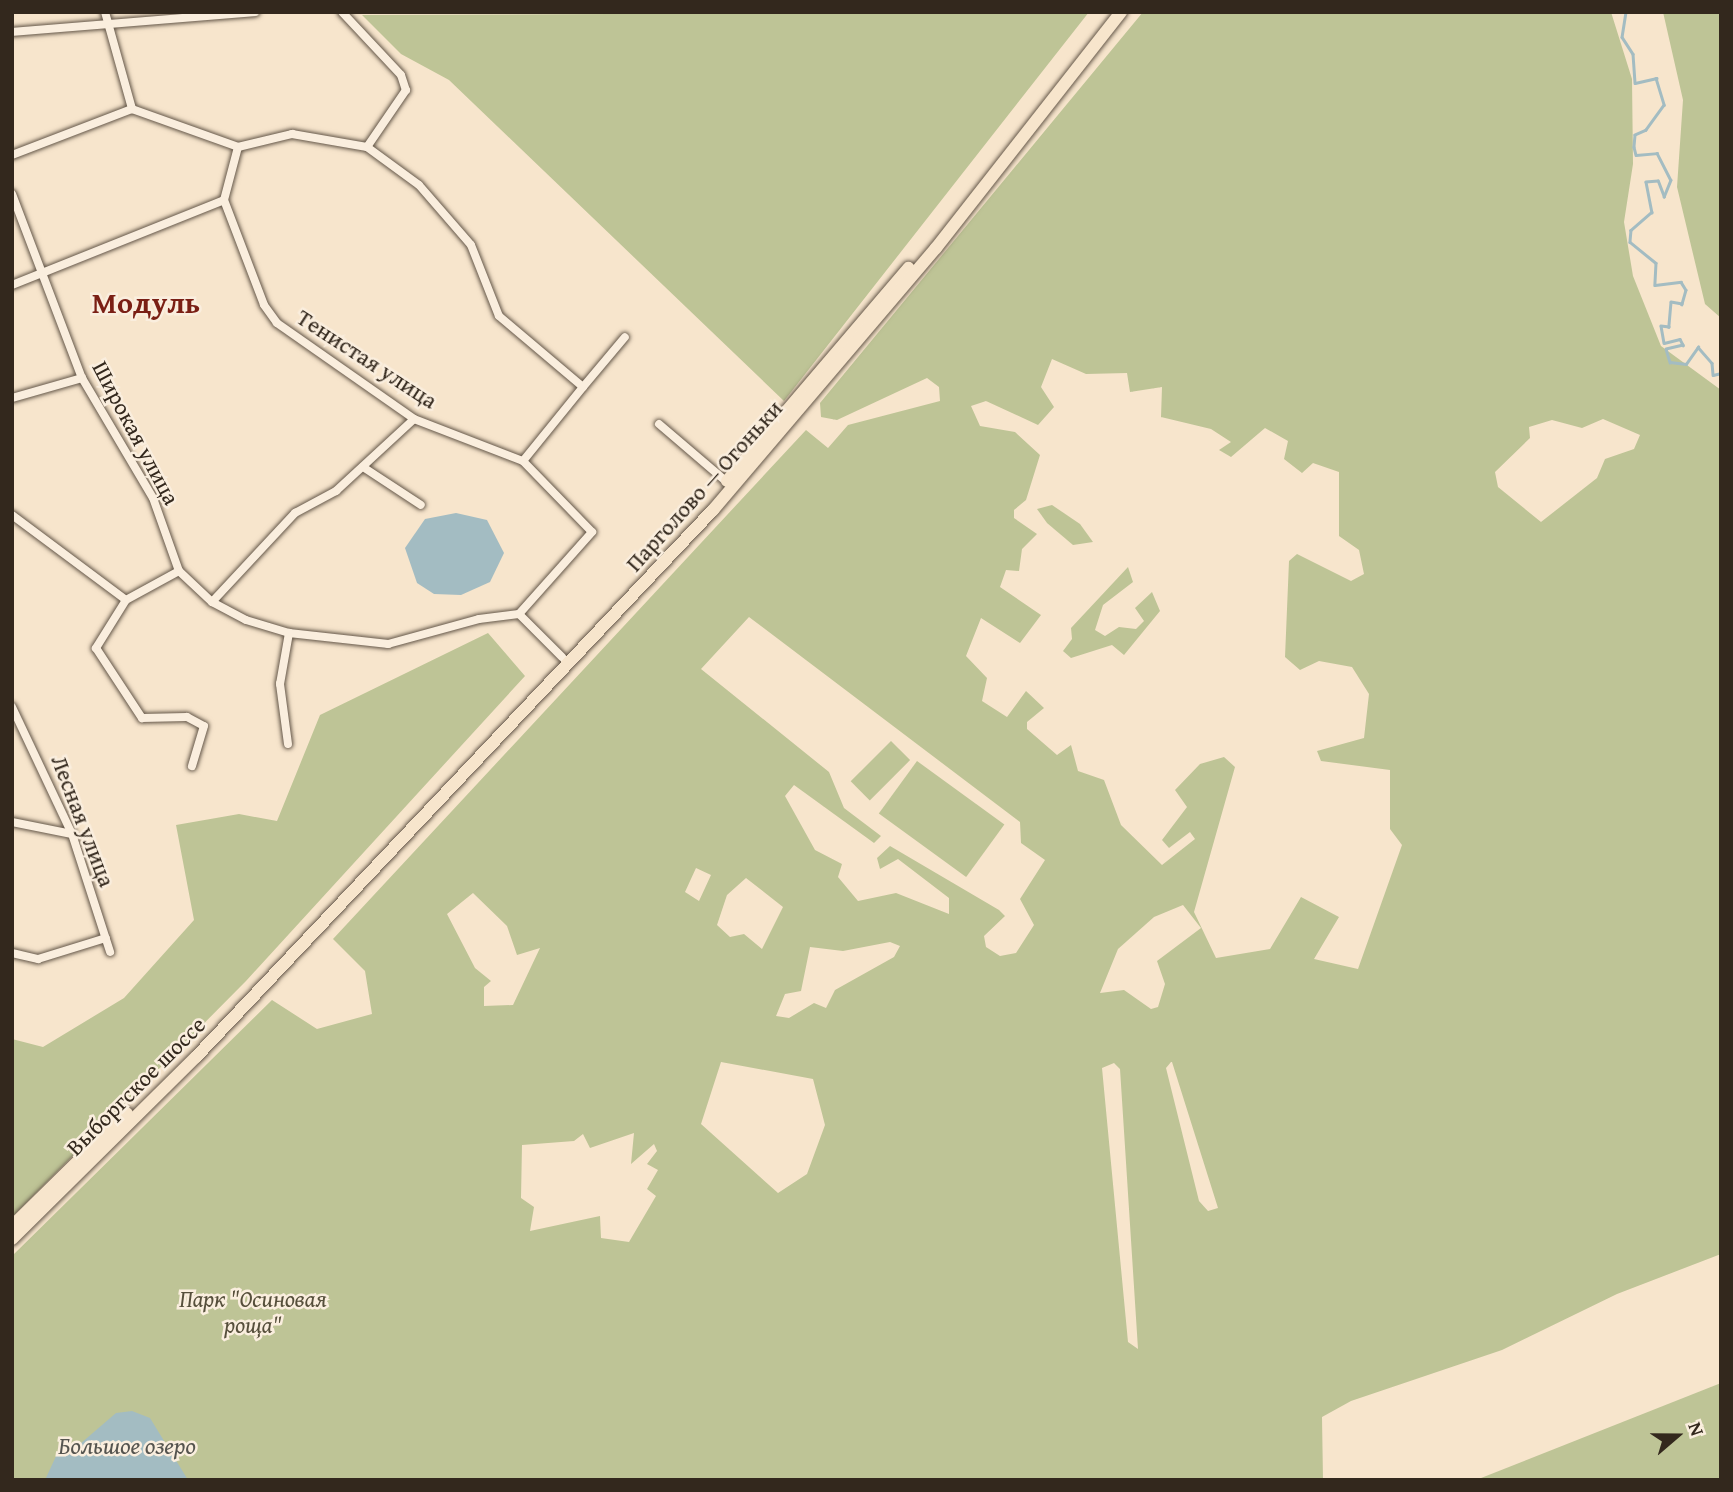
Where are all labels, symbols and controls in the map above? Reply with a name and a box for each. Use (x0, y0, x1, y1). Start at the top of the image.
district label: Модуль (92, 284, 200, 320)
street label: Тенистая улица (292, 303, 442, 415)
street label: Широкая улица (87, 356, 185, 510)
street label: Парголово — Огоньки (620, 395, 788, 577)
street label: Лесная улица (45, 751, 121, 891)
street label: Выборгское шоссе (61, 1011, 211, 1161)
park label: Парк "Осиновая роща" (179, 1285, 327, 1339)
north arrow (1642, 1401, 1712, 1471)
text: N (1681, 1418, 1712, 1440)
water label: Большое озеро (58, 1432, 196, 1460)

